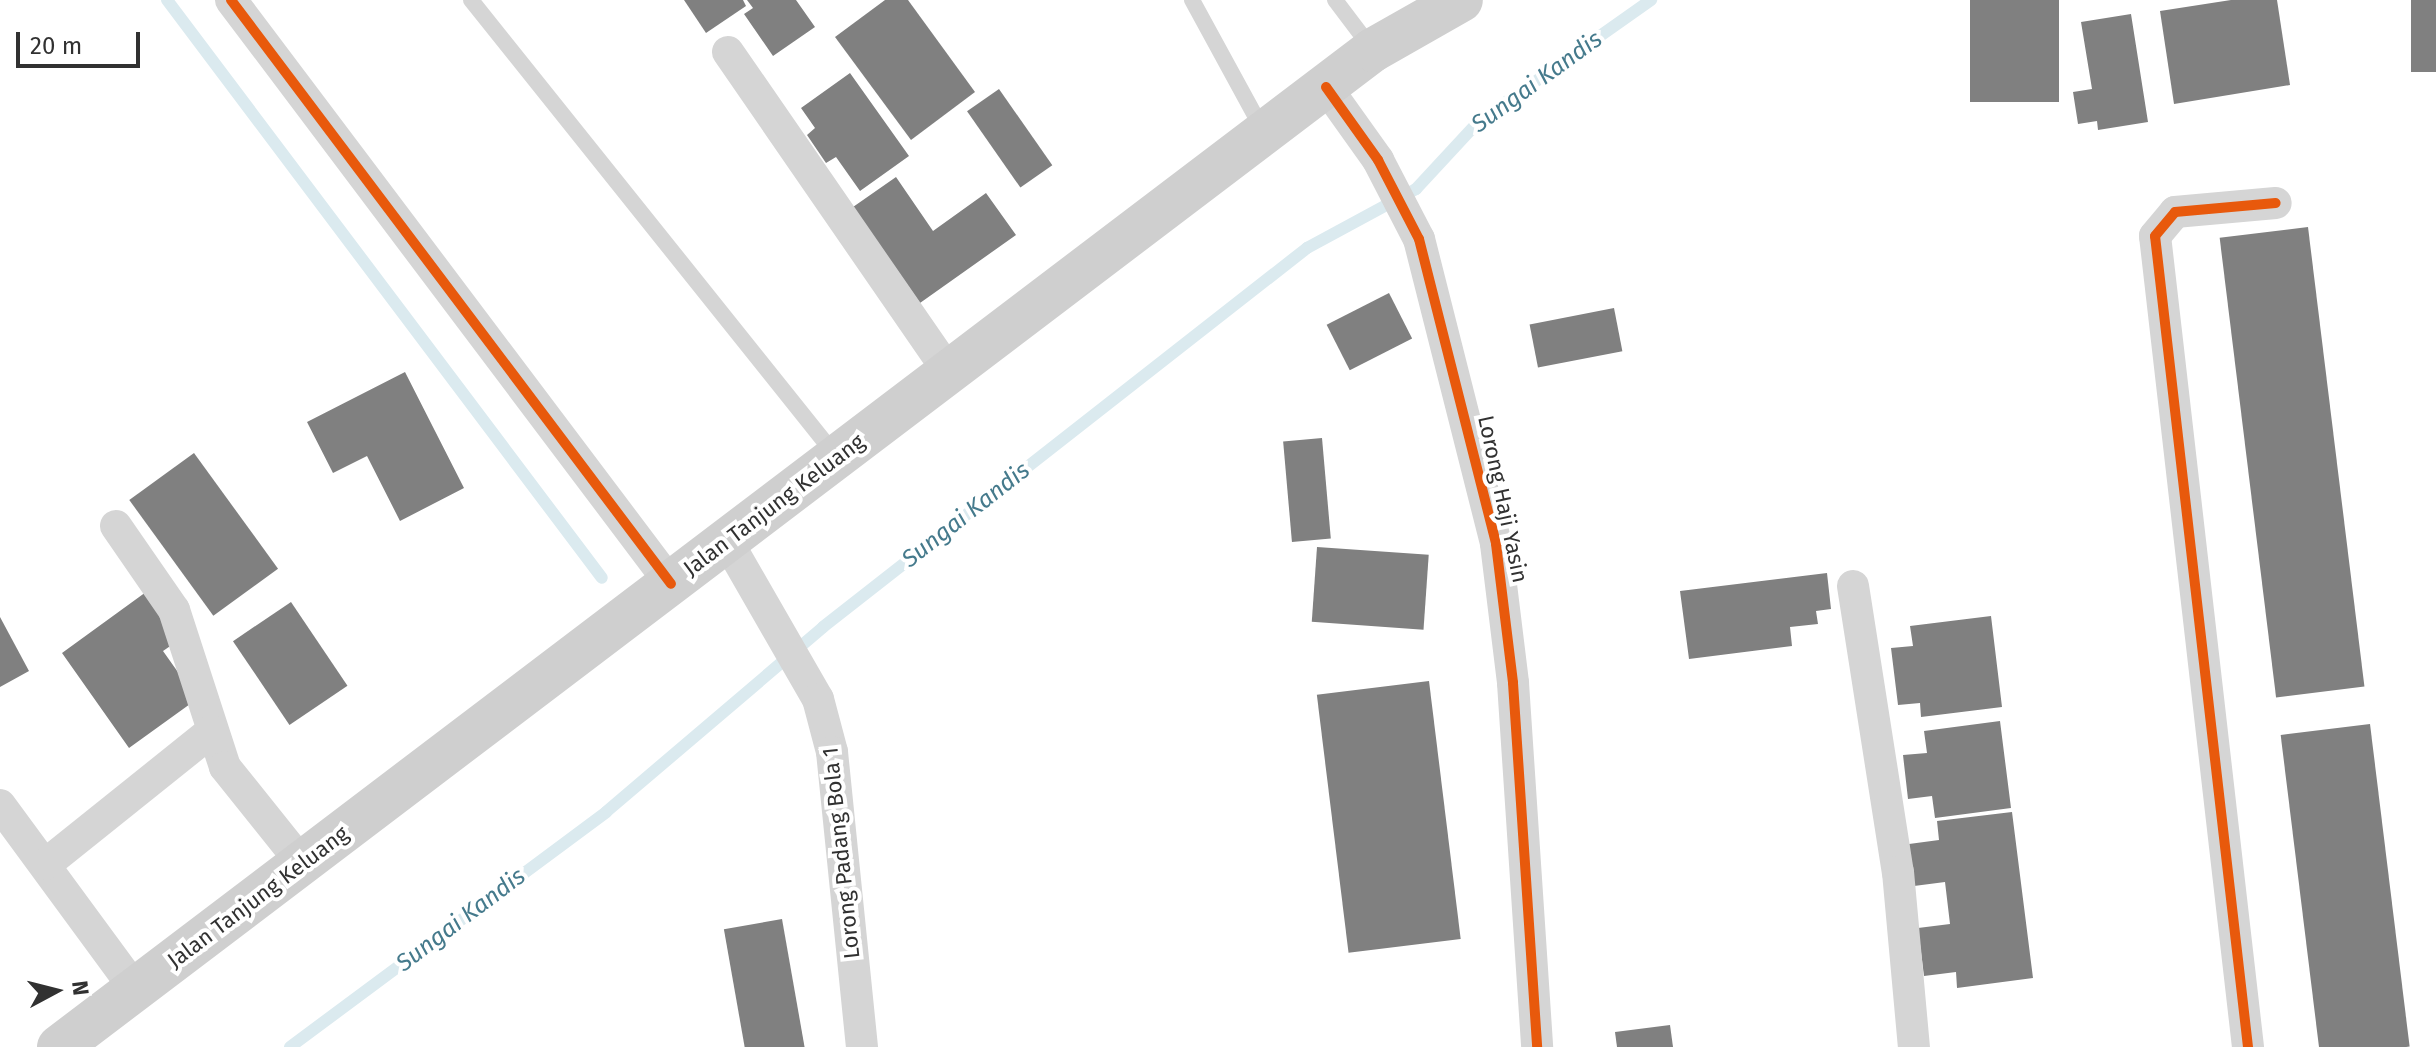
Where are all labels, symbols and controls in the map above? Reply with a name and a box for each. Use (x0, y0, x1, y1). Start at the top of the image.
scale bar (20, 16, 144, 66)
water label: Sungai Kandis (1466, 25, 1608, 139)
text: 20 m (30, 32, 82, 60)
street label: Lorong Haji Yasin (1472, 413, 1534, 585)
street label: Jalan Tanjung Keluang (678, 428, 870, 582)
water label: Sungai Kandis (896, 456, 1036, 574)
street label: Lorong Padang Bola 1 (817, 746, 865, 960)
street label: Jalan Tanjung Keluang (162, 820, 354, 974)
water label: Sungai Kandis (391, 862, 531, 978)
north arrow (16, 951, 96, 1031)
text: N (66, 979, 95, 997)

